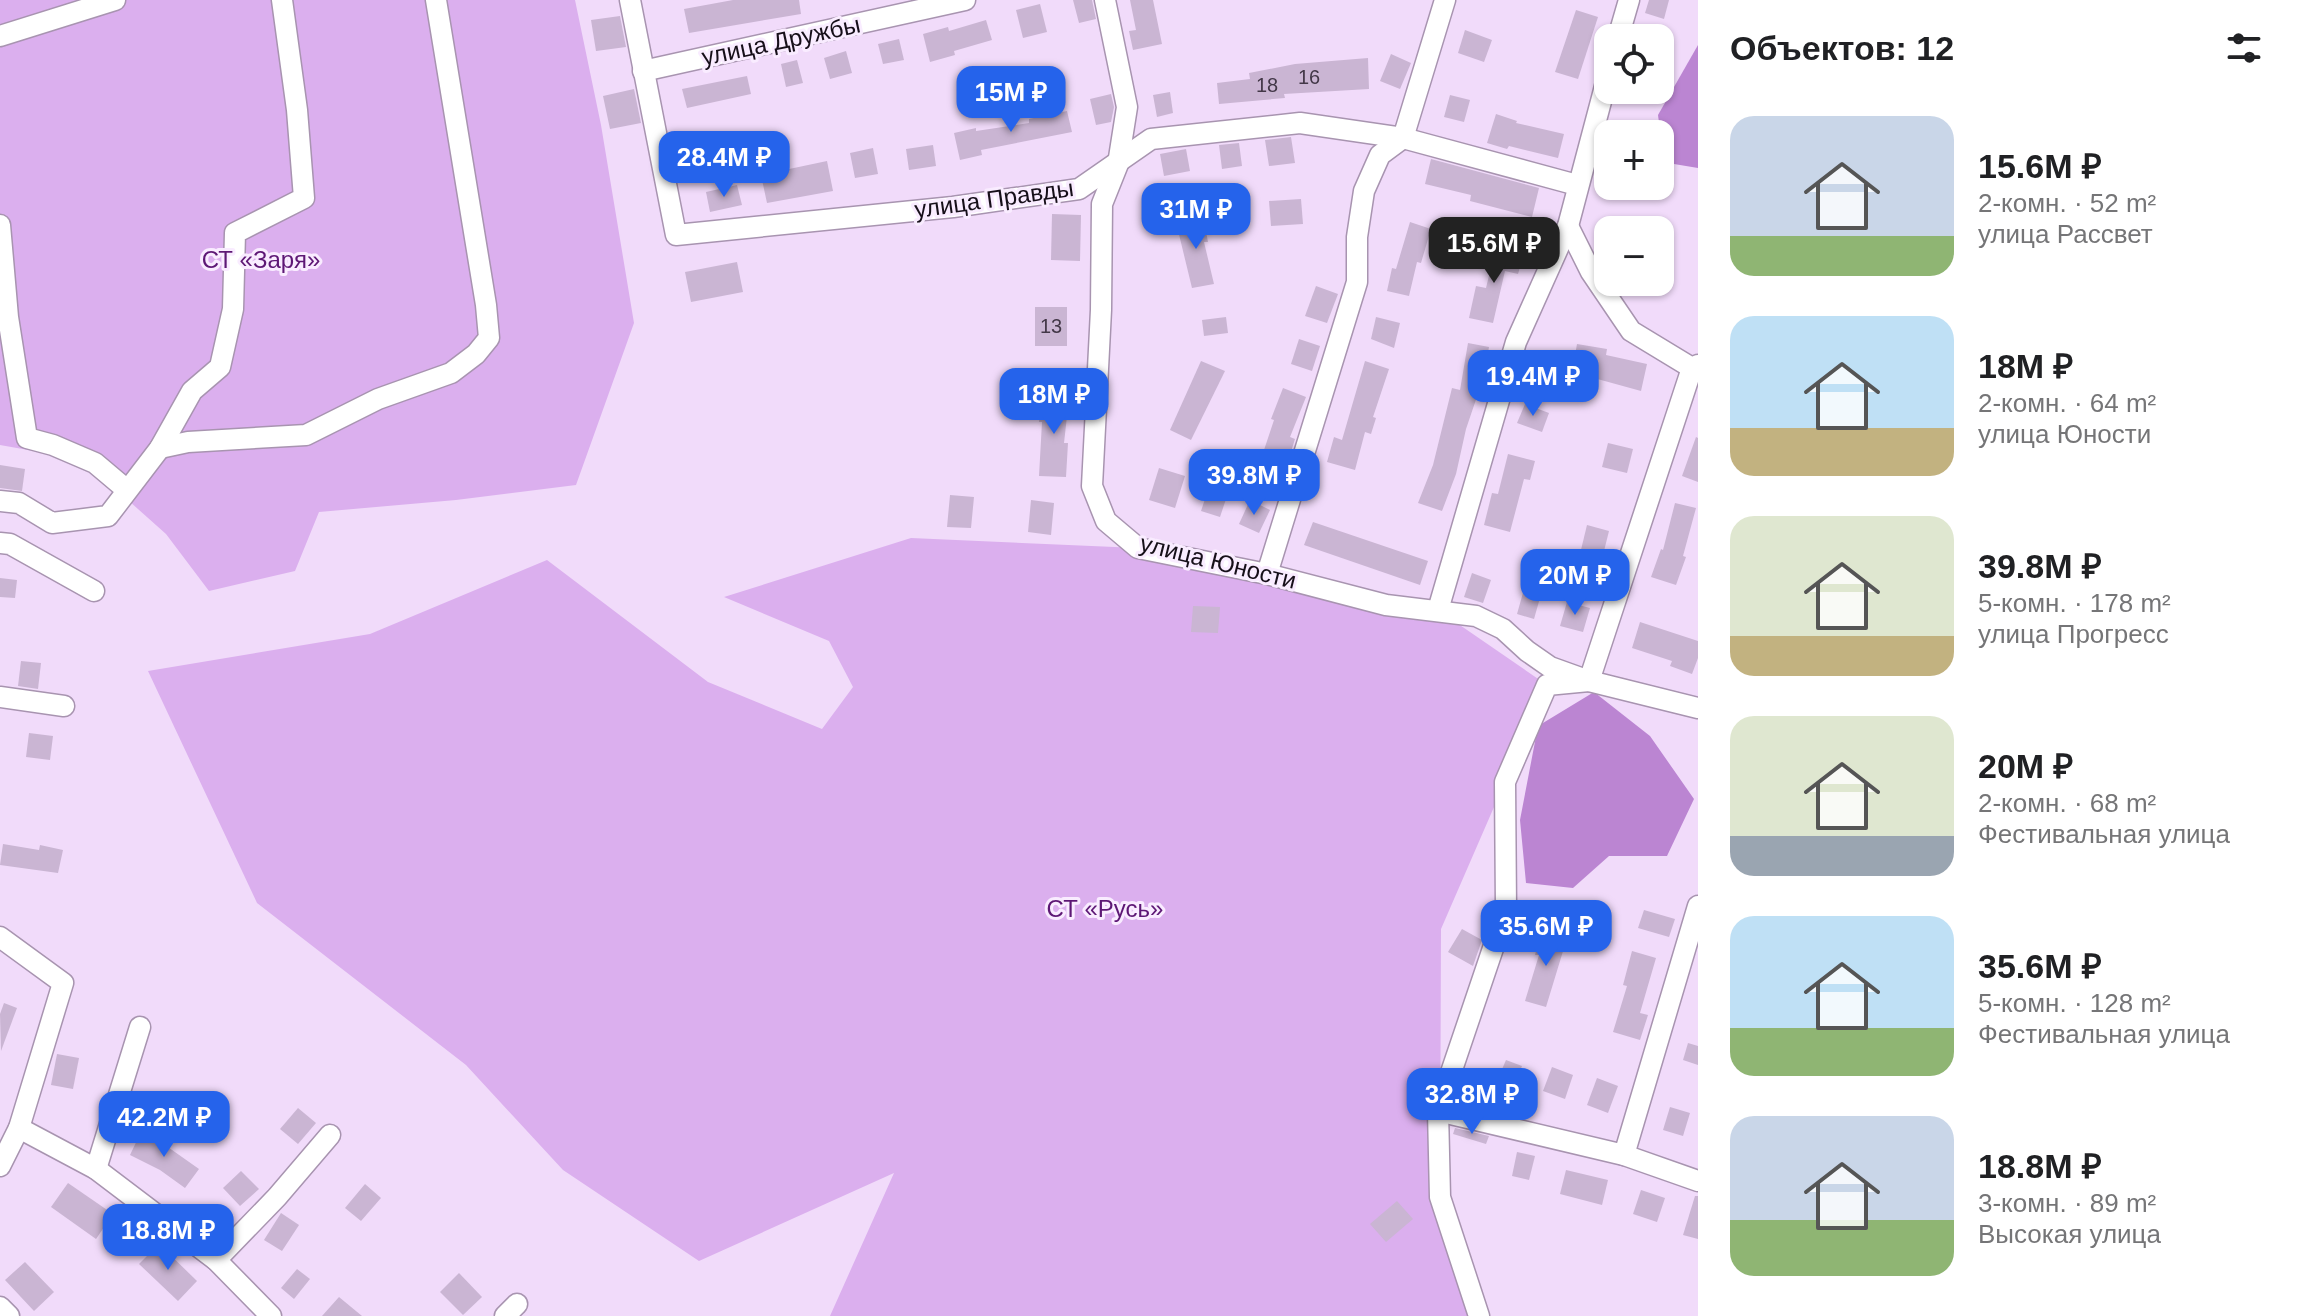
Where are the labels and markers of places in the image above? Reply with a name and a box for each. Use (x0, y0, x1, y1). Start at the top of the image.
pin: 15M ₽ (955, 66, 1067, 134)
pin: 28.4M ₽ (650, 131, 798, 199)
pin: 31M ₽ (1140, 183, 1252, 251)
pin: 15.6M ₽ (1420, 217, 1568, 285)
pin: 19.4M ₽ (1459, 350, 1607, 418)
pin: 18M ₽ (998, 368, 1110, 436)
pin: 39.8M ₽ (1180, 449, 1328, 517)
pin: 20M ₽ (1519, 549, 1631, 617)
pin: 35.6M ₽ (1472, 900, 1620, 968)
pin: 32.8M ₽ (1398, 1068, 1546, 1136)
pin: 42.2M ₽ (90, 1091, 238, 1159)
pin: 18.8M ₽ (94, 1204, 242, 1272)

